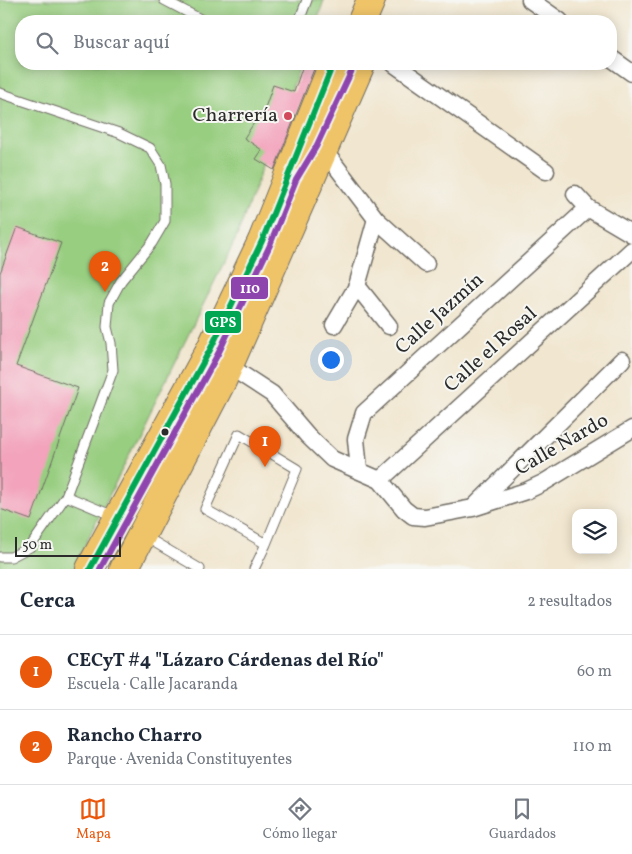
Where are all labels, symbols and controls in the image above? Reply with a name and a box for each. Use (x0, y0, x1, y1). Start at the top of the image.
search box (15, 15, 617, 70)
icon: search (33, 29, 61, 57)
text: Buscar aquí (73, 30, 170, 56)
place label: Charrería (192, 102, 278, 130)
marker: Charrería (282, 110, 294, 122)
pin: 2 (89, 251, 121, 292)
street label: Calle Jazmín (390, 267, 491, 361)
line badge: 110 (230, 276, 269, 300)
text: 110 (240, 280, 260, 299)
street label: Calle el Rosal (438, 301, 544, 399)
line badge: GPS (204, 310, 242, 334)
text: GPS (210, 314, 237, 333)
your location (318, 347, 344, 373)
street label: Calle Nardo (510, 407, 614, 483)
pin: 1 (249, 426, 281, 467)
unlabelled marker (160, 427, 170, 437)
map controls (572, 509, 617, 554)
button: layers (572, 509, 617, 554)
scale bar (15, 534, 121, 557)
text: 50 m (22, 536, 52, 555)
text: Cerca (20, 587, 75, 616)
text: 2 resultados (527, 591, 612, 613)
text: CECyT #4 "Lázaro Cárdenas del Río" (67, 648, 384, 674)
text: 1 (33, 661, 39, 683)
text: 60 m (577, 661, 612, 683)
text: Escuela · Calle Jacaranda (67, 674, 238, 696)
text: Rancho Charro (67, 723, 202, 749)
text: 2 (32, 736, 40, 758)
text: 110 m (573, 736, 612, 758)
text: Parque · Avenida Constituyentes (67, 749, 292, 771)
tab: Mapa (76, 795, 111, 844)
tab: Cómo llegar (263, 795, 337, 844)
tab: Guardados (489, 795, 556, 844)

